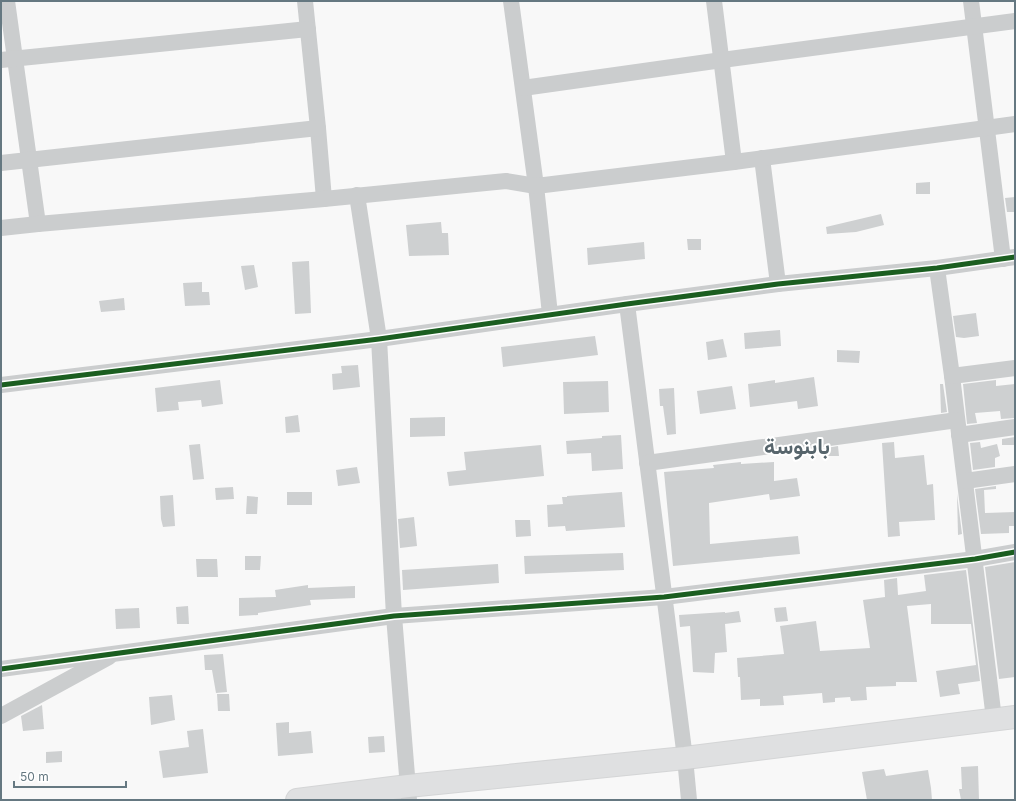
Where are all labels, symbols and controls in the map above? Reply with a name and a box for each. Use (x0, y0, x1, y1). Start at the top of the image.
district label: بابنوسة (764, 433, 830, 460)
scale bar (14, 763, 126, 789)
text: 50 m (20, 769, 49, 784)

